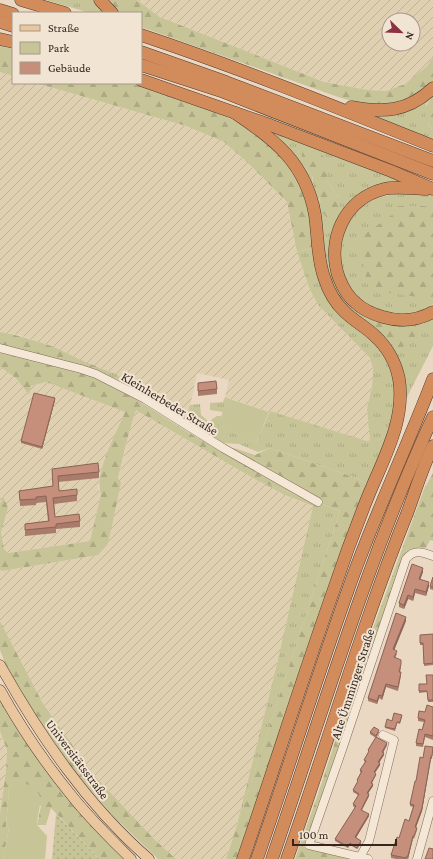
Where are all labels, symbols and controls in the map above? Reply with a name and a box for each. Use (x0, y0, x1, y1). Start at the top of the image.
legend (12, 12, 142, 84)
north arrow (381, 12, 421, 52)
text: Straße (48, 21, 79, 35)
text: N (403, 30, 417, 42)
text: Park (48, 41, 70, 55)
text: Gebäude (48, 61, 90, 75)
street label: Kleinherbeder Straße (119, 369, 221, 438)
street label: Alte Ümminger Straße (327, 627, 378, 741)
street label: Universitätsstraße (43, 717, 113, 802)
scale bar (293, 821, 396, 847)
text: 100 m (299, 828, 329, 842)

